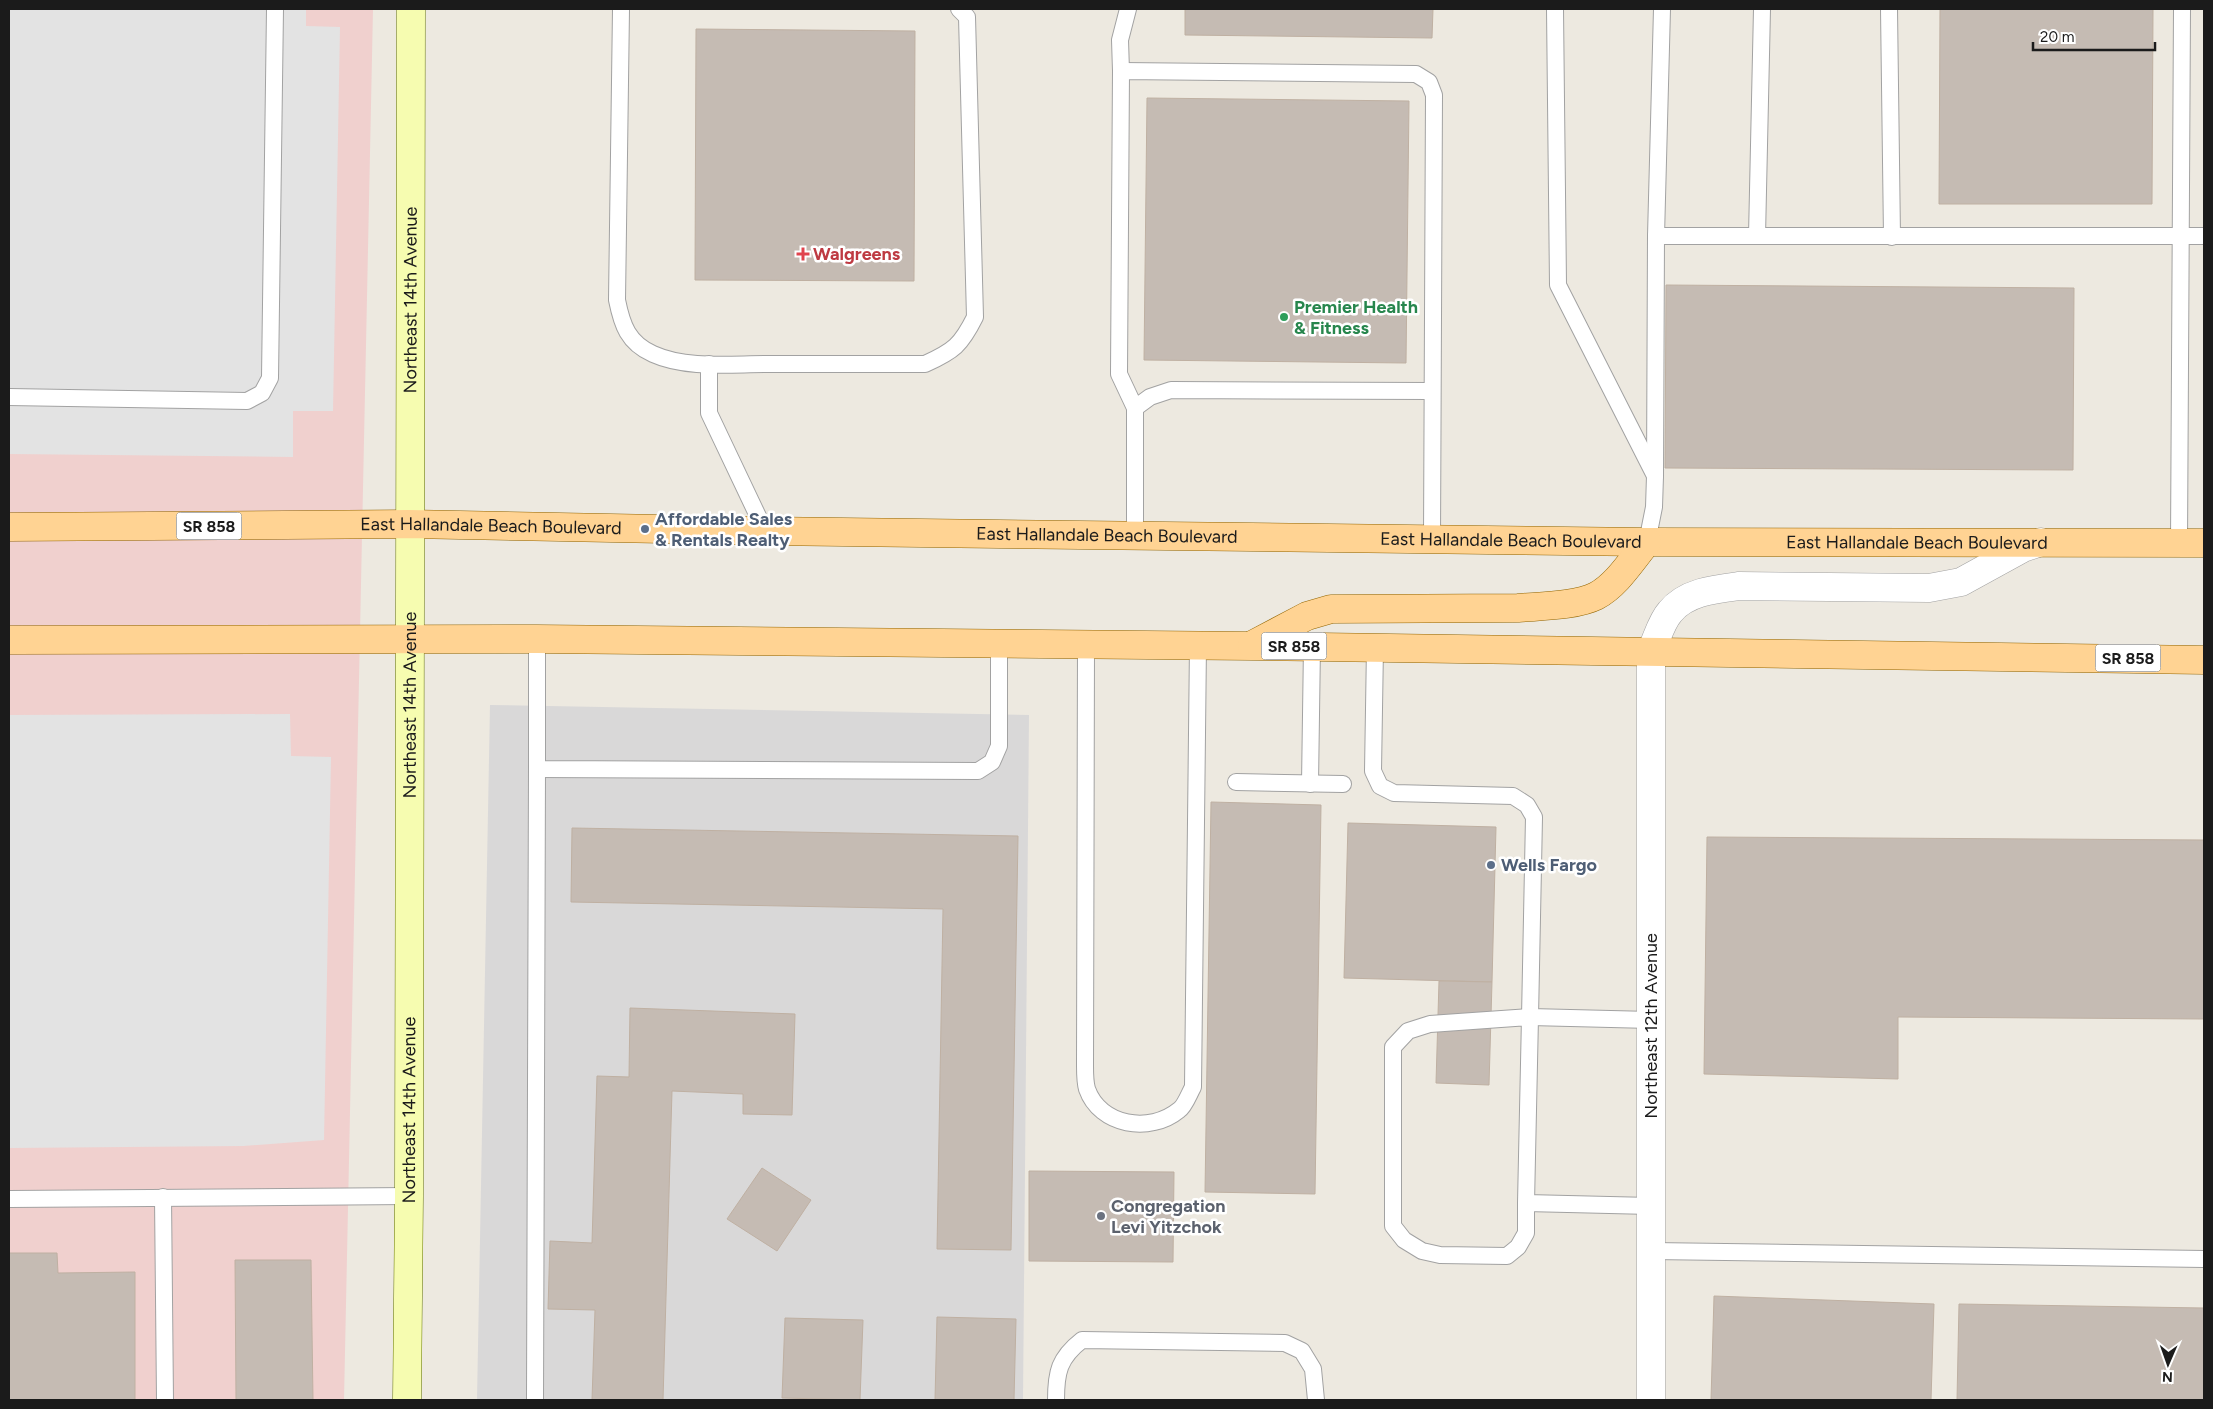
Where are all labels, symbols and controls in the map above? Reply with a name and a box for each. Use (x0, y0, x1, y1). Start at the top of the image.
scale bar (2033, 20, 2156, 52)
text: 20 m (2040, 28, 2074, 46)
street label: Northeast 14th Avenue (399, 206, 422, 393)
place label: Walgreens (813, 243, 901, 265)
marker: Walgreens (797, 248, 809, 260)
place label: Premier Health & Fitness (1294, 296, 1418, 339)
marker: Premier Health & Fitness (1278, 311, 1290, 323)
place label: Affordable Sales & Rentals Realty (655, 508, 793, 551)
road number: SR 858 (176, 512, 242, 540)
street label: East Hallandale Beach Boulevard (360, 513, 622, 539)
marker: Affordable Sales & Rentals Realty (639, 523, 651, 535)
street label: East Hallandale Beach Boulevard (976, 523, 1238, 548)
street label: East Hallandale Beach Boulevard (1380, 528, 1642, 553)
street label: East Hallandale Beach Boulevard (1786, 531, 2048, 554)
street label: Northeast 14th Avenue (399, 611, 421, 798)
road number: SR 858 (1262, 632, 1326, 659)
road number: SR 858 (2096, 644, 2160, 671)
place label: Wells Fargo (1501, 854, 1597, 876)
marker: Wells Fargo (1485, 859, 1497, 871)
street label: Northeast 12th Avenue (1640, 933, 1662, 1119)
street label: Northeast 14th Avenue (398, 1016, 420, 1204)
place label: Congregation Levi Yitzchok (1111, 1195, 1225, 1238)
marker: Congregation Levi Yitzchok (1095, 1210, 1107, 1222)
north arrow (2143, 1339, 2193, 1389)
text: N (2162, 1368, 2173, 1385)

